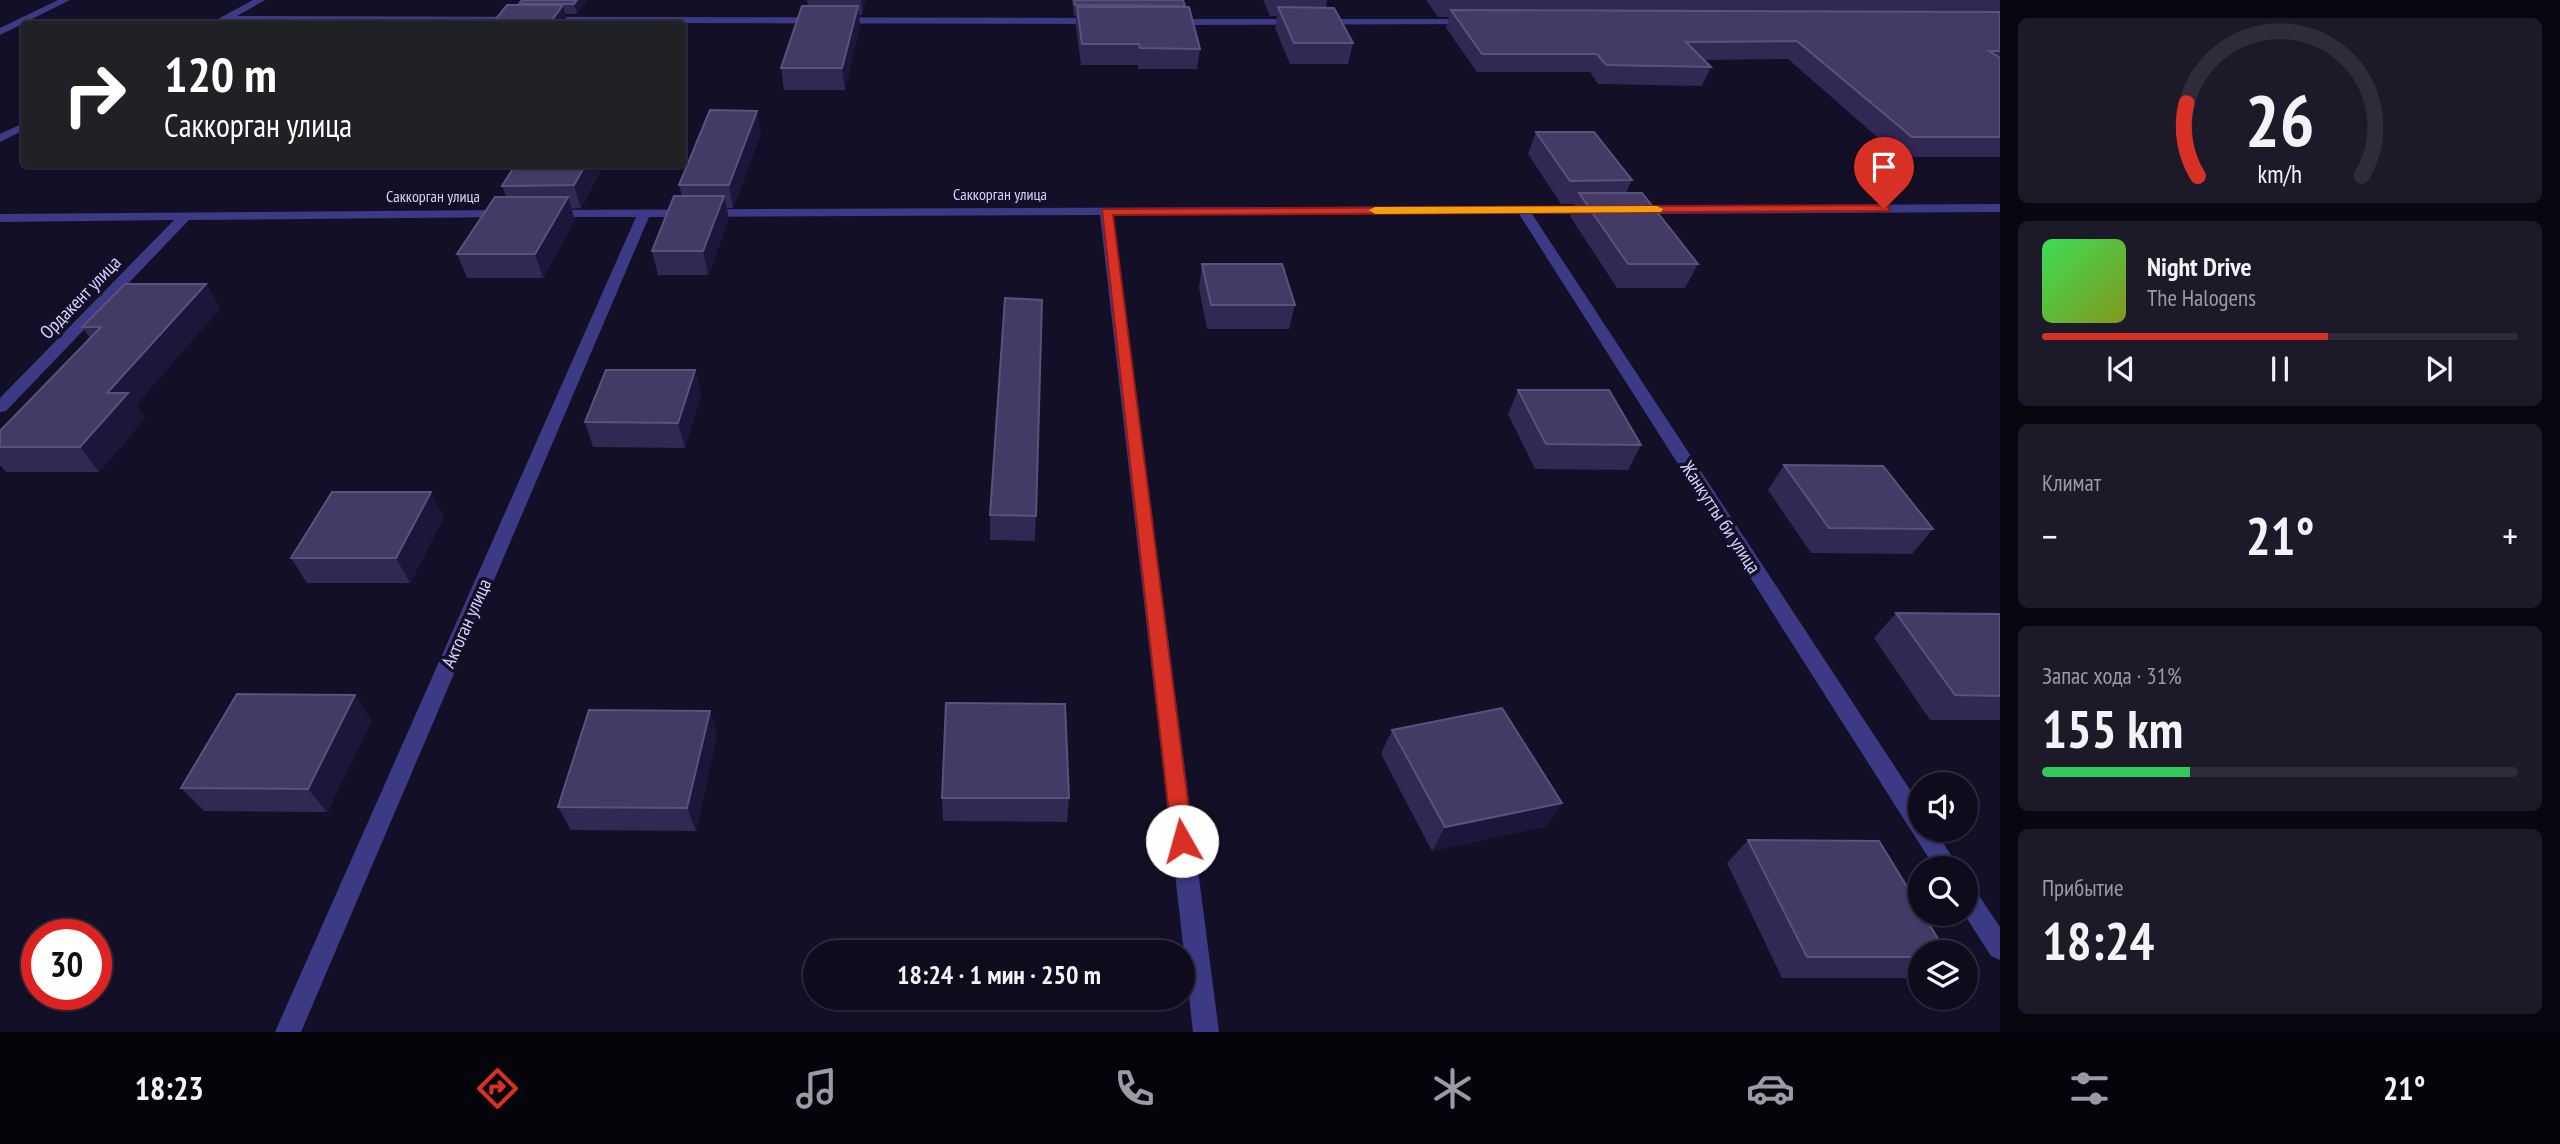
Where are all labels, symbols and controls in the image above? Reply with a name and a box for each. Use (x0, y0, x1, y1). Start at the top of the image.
text: 120 m (164, 42, 277, 106)
icon: right (49, 49, 140, 140)
text: 26 (2245, 73, 2315, 167)
text: Саккорган улица (164, 104, 352, 146)
pin (1854, 137, 1914, 209)
icon: arrive (1865, 148, 1903, 186)
text: km/h (2258, 158, 2302, 190)
street label: Саккорган улица (953, 184, 1047, 204)
street label: Саккорган улица (386, 186, 480, 206)
street label: Ордакент улица (34, 250, 126, 344)
text: Night Drive (2147, 250, 2252, 283)
text: The Halogens (2147, 283, 2256, 312)
icon: previous (2102, 350, 2140, 388)
icon: pause (2261, 350, 2299, 388)
icon: next (2420, 350, 2458, 388)
street label: Жанкутты би улица (1675, 455, 1766, 578)
text: Климат (2042, 468, 2101, 497)
text: 21° (2246, 502, 2314, 569)
text: − (2042, 511, 2058, 560)
text: + (2502, 511, 2518, 560)
street label: Актоган улица (436, 575, 496, 671)
text: Запас хода · 31% (2042, 661, 2182, 690)
text: 155 km (2042, 695, 2183, 762)
map controls (1908, 772, 1978, 1010)
button: sound (1908, 772, 1978, 842)
position arrow (1145, 804, 1219, 878)
button: search (1908, 856, 1978, 926)
text: Прибытие (2042, 873, 2123, 902)
text: 18:24 (2042, 907, 2154, 974)
speed limit sign: 30 (21, 919, 112, 1010)
button: layers (1908, 940, 1978, 1010)
text: 18:24 · 1 мин · 250 m (897, 958, 1101, 991)
icon: directions (473, 1064, 522, 1113)
icon: music (792, 1064, 841, 1113)
icon: phone (1110, 1064, 1159, 1113)
icon: climate (1428, 1064, 1477, 1113)
icon: car (1746, 1064, 1795, 1113)
icon: filters (2065, 1064, 2114, 1113)
text: 18:23 (135, 1067, 204, 1109)
text: 21° (2383, 1067, 2425, 1109)

